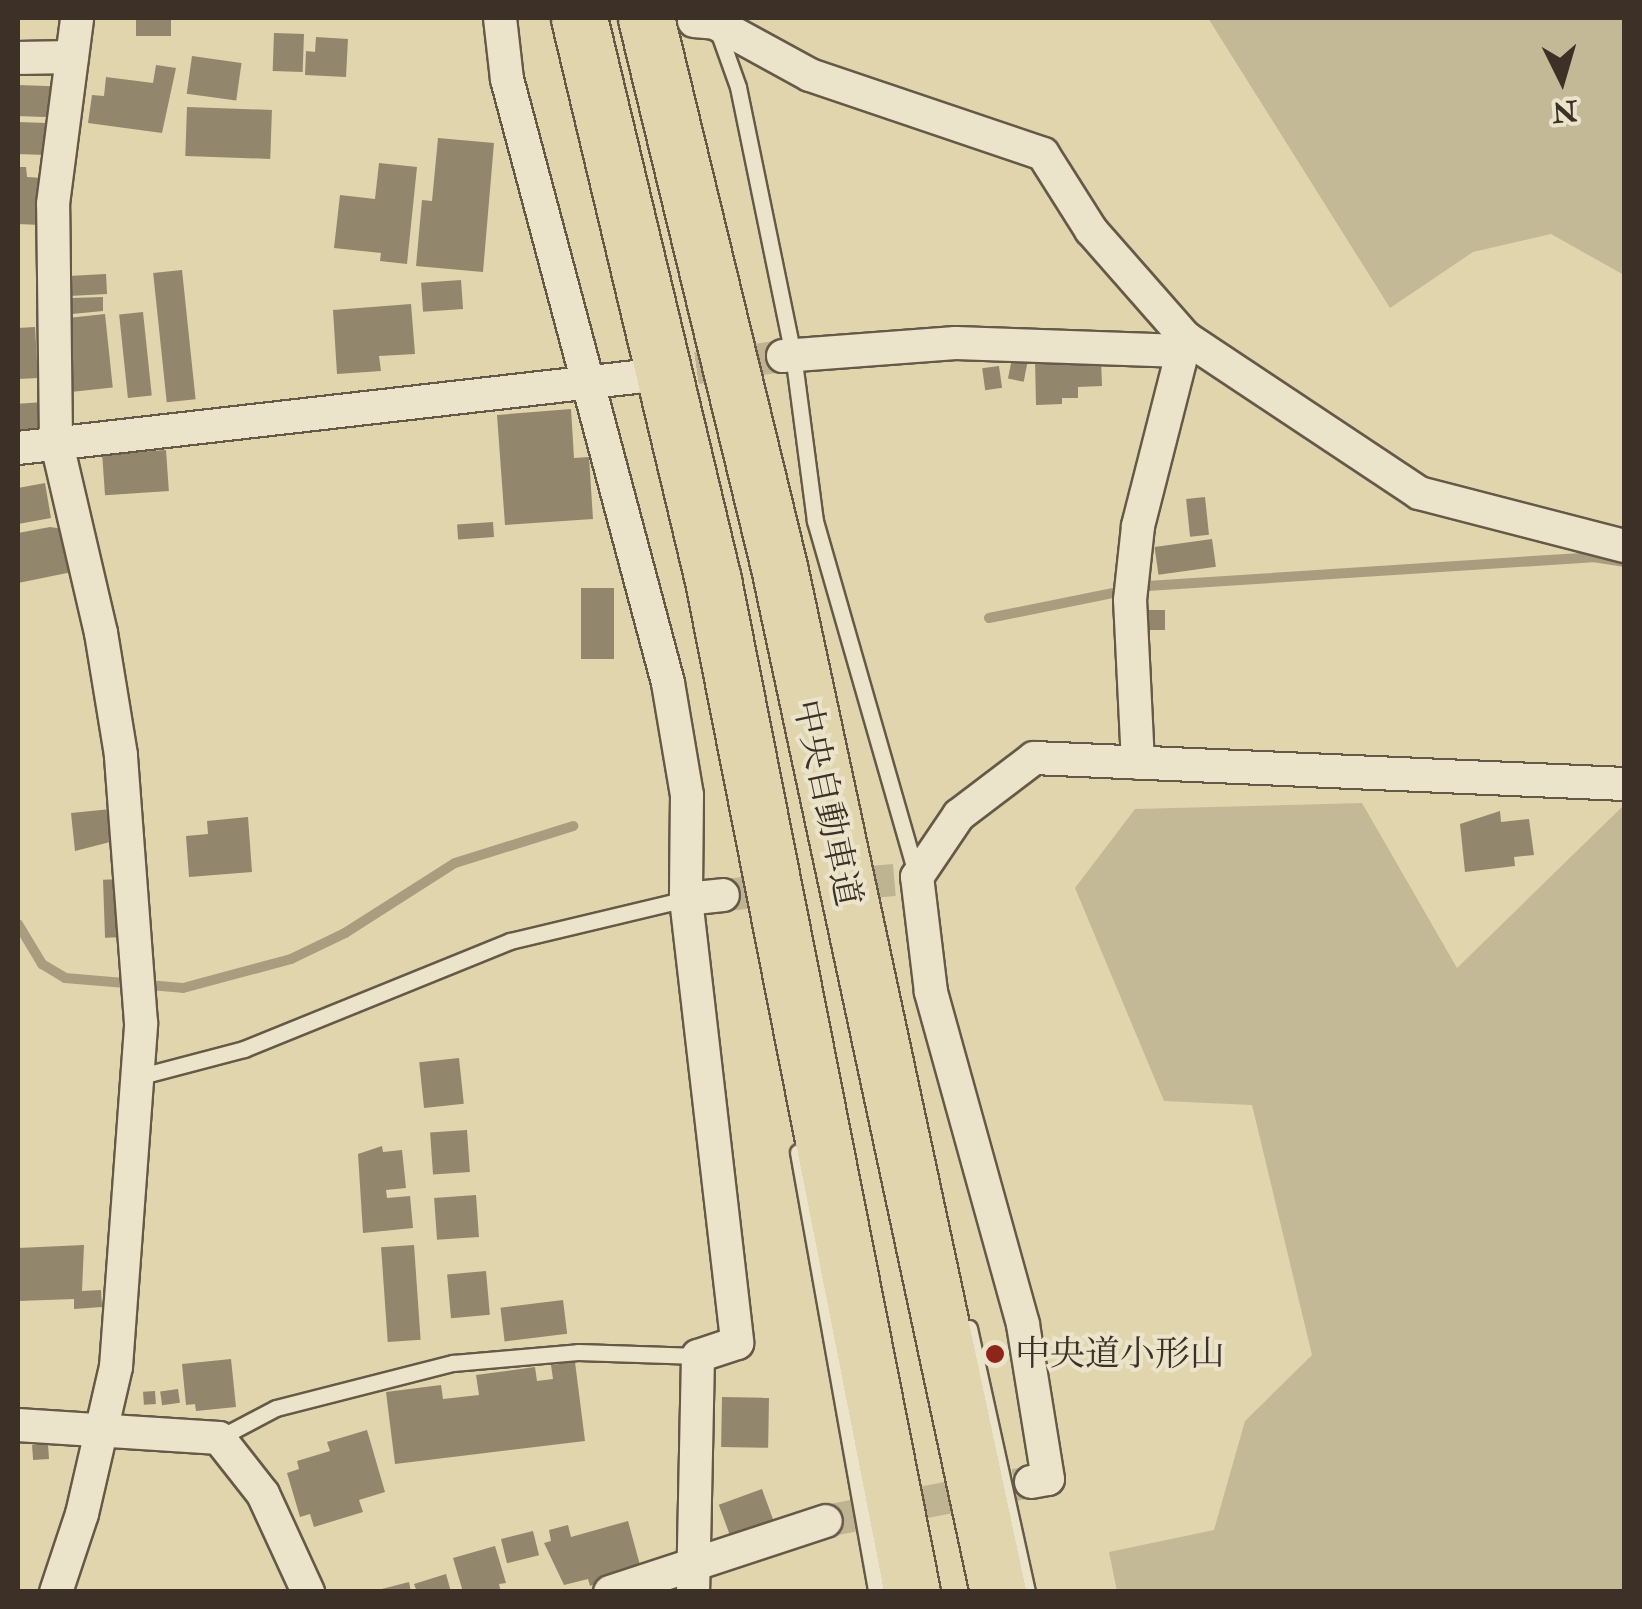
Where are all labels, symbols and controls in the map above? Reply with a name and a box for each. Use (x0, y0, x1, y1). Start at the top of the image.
north arrow (1512, 30, 1612, 130)
text: N (1551, 92, 1579, 129)
street label: 中央自動車道 (785, 696, 869, 910)
place label: 中央道小形山 (1015, 1333, 1225, 1375)
marker: 中央道小形山 (984, 1343, 1006, 1365)

